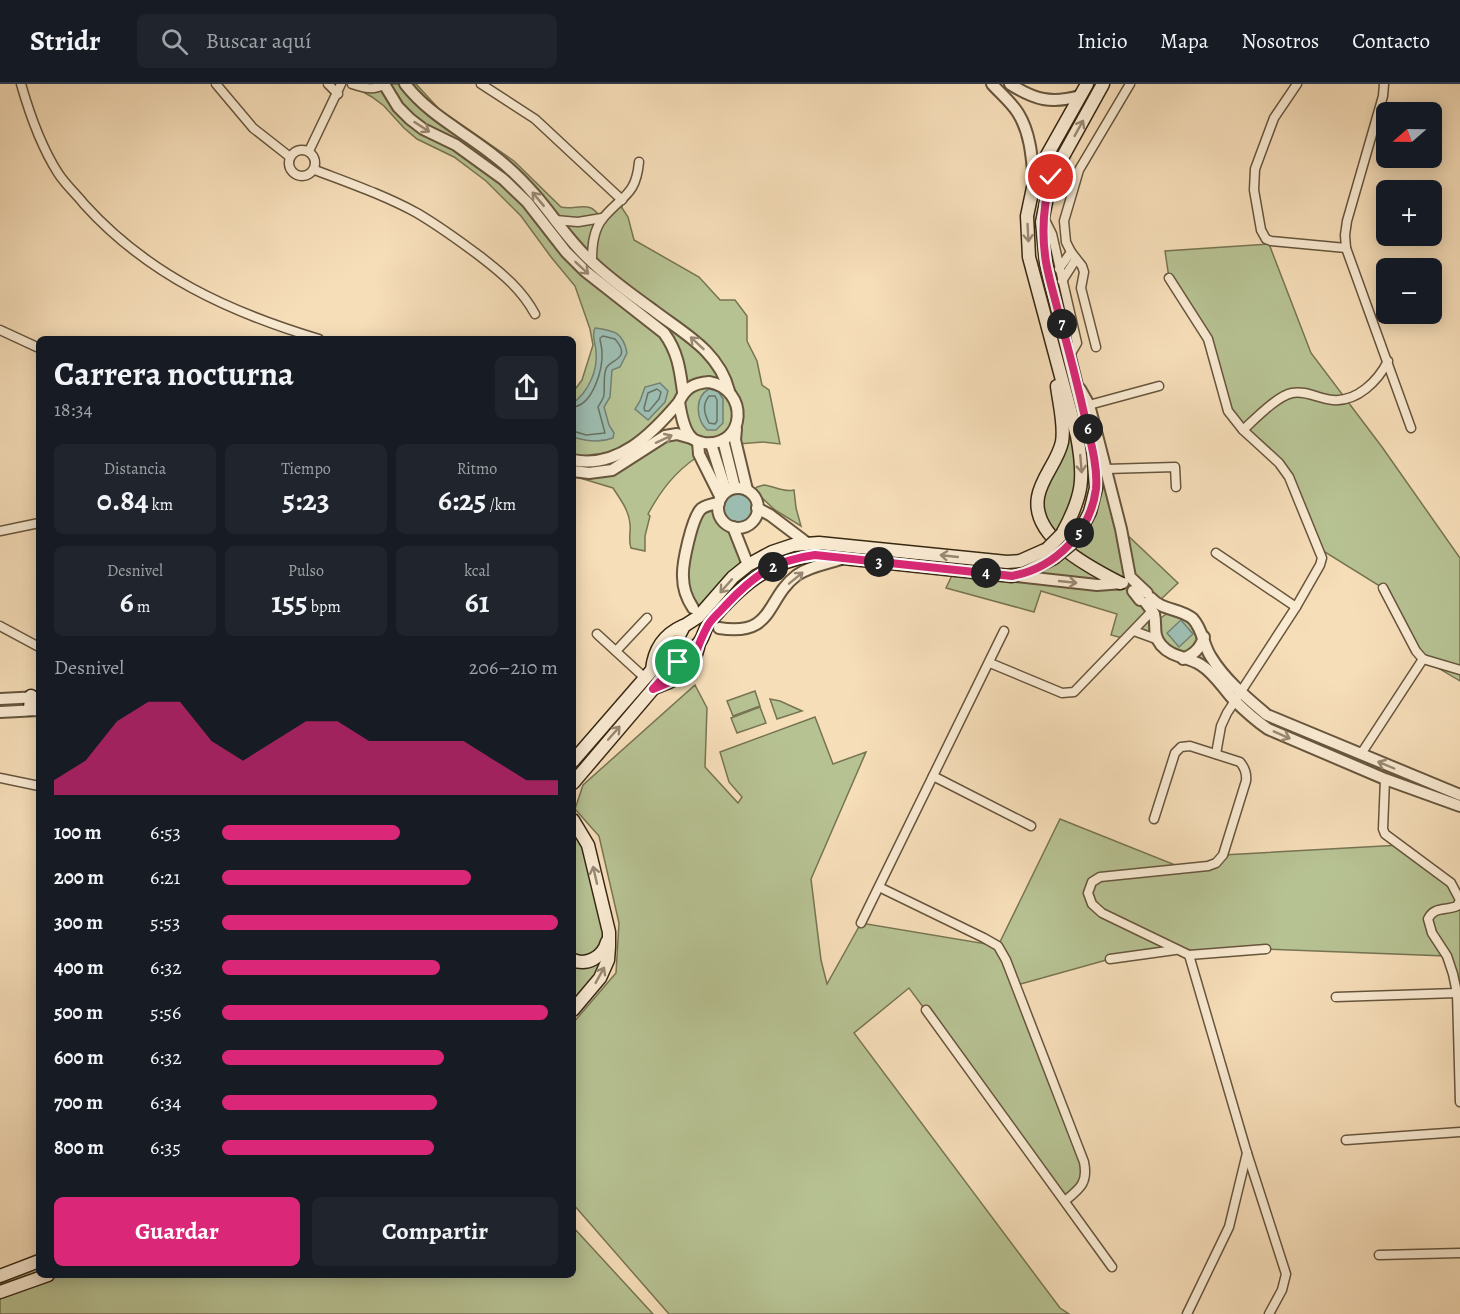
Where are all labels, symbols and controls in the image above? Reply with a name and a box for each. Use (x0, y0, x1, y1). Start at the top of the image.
search box (137, 14, 557, 68)
text: Stridr (30, 22, 101, 60)
icon: search (158, 25, 191, 58)
text: Buscar aquí (206, 26, 311, 56)
text: Inicio (1077, 27, 1127, 55)
text: Mapa (1160, 27, 1209, 55)
text: Nosotros (1242, 27, 1319, 55)
text: Contacto (1352, 27, 1430, 55)
north arrow (1376, 102, 1442, 168)
map controls (1376, 102, 1442, 324)
one-way arrow (1073, 120, 1085, 137)
one-way arrow (413, 122, 430, 134)
pin (1025, 151, 1076, 202)
icon: check (1034, 160, 1067, 193)
button: + (1376, 180, 1442, 246)
one-way arrow (532, 191, 545, 207)
one-way arrow (1023, 223, 1034, 243)
button: − (1376, 258, 1442, 324)
one-way arrow (575, 261, 590, 275)
pin: 7 (1047, 309, 1077, 339)
text: 7 (1059, 313, 1065, 335)
one-way arrow (690, 336, 705, 350)
text: Carrera nocturna (54, 351, 294, 396)
button: share (495, 356, 558, 419)
text: 18:34 (54, 396, 93, 423)
pin: 6 (1073, 414, 1103, 444)
text: 6 (1084, 418, 1092, 440)
one-way arrow (655, 432, 673, 444)
one-way arrow (1076, 453, 1087, 473)
text: Distancia (104, 458, 166, 480)
text: Tiempo (281, 458, 331, 480)
text: Ritmo (457, 458, 497, 480)
text: 0.84 (97, 480, 149, 520)
text: 5:23 (282, 480, 330, 520)
text: 6:25 (438, 480, 486, 520)
text: km (149, 494, 173, 516)
text: /km (486, 494, 516, 516)
pin: 5 (1064, 518, 1094, 548)
text: 5 (1076, 522, 1082, 544)
pin: 3 (864, 547, 894, 577)
text: 3 (876, 551, 882, 573)
one-way arrow (940, 551, 959, 562)
pin: 2 (758, 552, 788, 582)
text: 2 (769, 556, 777, 578)
pin: 4 (971, 558, 1001, 588)
text: Desnivel (107, 560, 163, 582)
text: Pulso (288, 560, 324, 582)
text: kcal (464, 560, 490, 582)
text: 4 (982, 562, 990, 584)
one-way arrow (788, 571, 804, 584)
one-way arrow (1058, 577, 1078, 588)
one-way arrow (719, 578, 733, 593)
text: 6 (120, 582, 134, 622)
text: 155 (271, 582, 308, 622)
text: 61 (465, 582, 489, 622)
text: m (134, 596, 150, 618)
text: bpm (308, 596, 341, 618)
pin (652, 636, 703, 687)
icon: arrive (661, 645, 694, 678)
text: Desnivel (54, 654, 124, 681)
text: 206–210 m (469, 654, 558, 681)
one-way arrow (607, 726, 621, 741)
one-way arrow (1273, 730, 1291, 742)
one-way arrow (1378, 759, 1396, 770)
text: 100 m (54, 819, 102, 846)
text: 6:53 (150, 819, 181, 846)
text: 200 m (54, 864, 104, 891)
text: 6:21 (150, 864, 180, 891)
one-way arrow (589, 866, 601, 885)
text: 300 m (54, 909, 103, 936)
text: 5:53 (150, 909, 180, 936)
text: 400 m (54, 954, 104, 981)
text: 6:32 (150, 954, 182, 981)
one-way arrow (594, 967, 606, 984)
text: 500 m (54, 999, 103, 1026)
text: 5:56 (150, 999, 181, 1026)
text: 600 m (54, 1044, 104, 1071)
text: 6:32 (150, 1044, 182, 1071)
text: 700 m (54, 1089, 103, 1116)
text: 6:34 (150, 1089, 181, 1116)
text: 800 m (54, 1134, 104, 1161)
text: 6:35 (150, 1134, 181, 1161)
button: Guardar (54, 1197, 300, 1266)
button: Compartir (312, 1197, 558, 1266)

